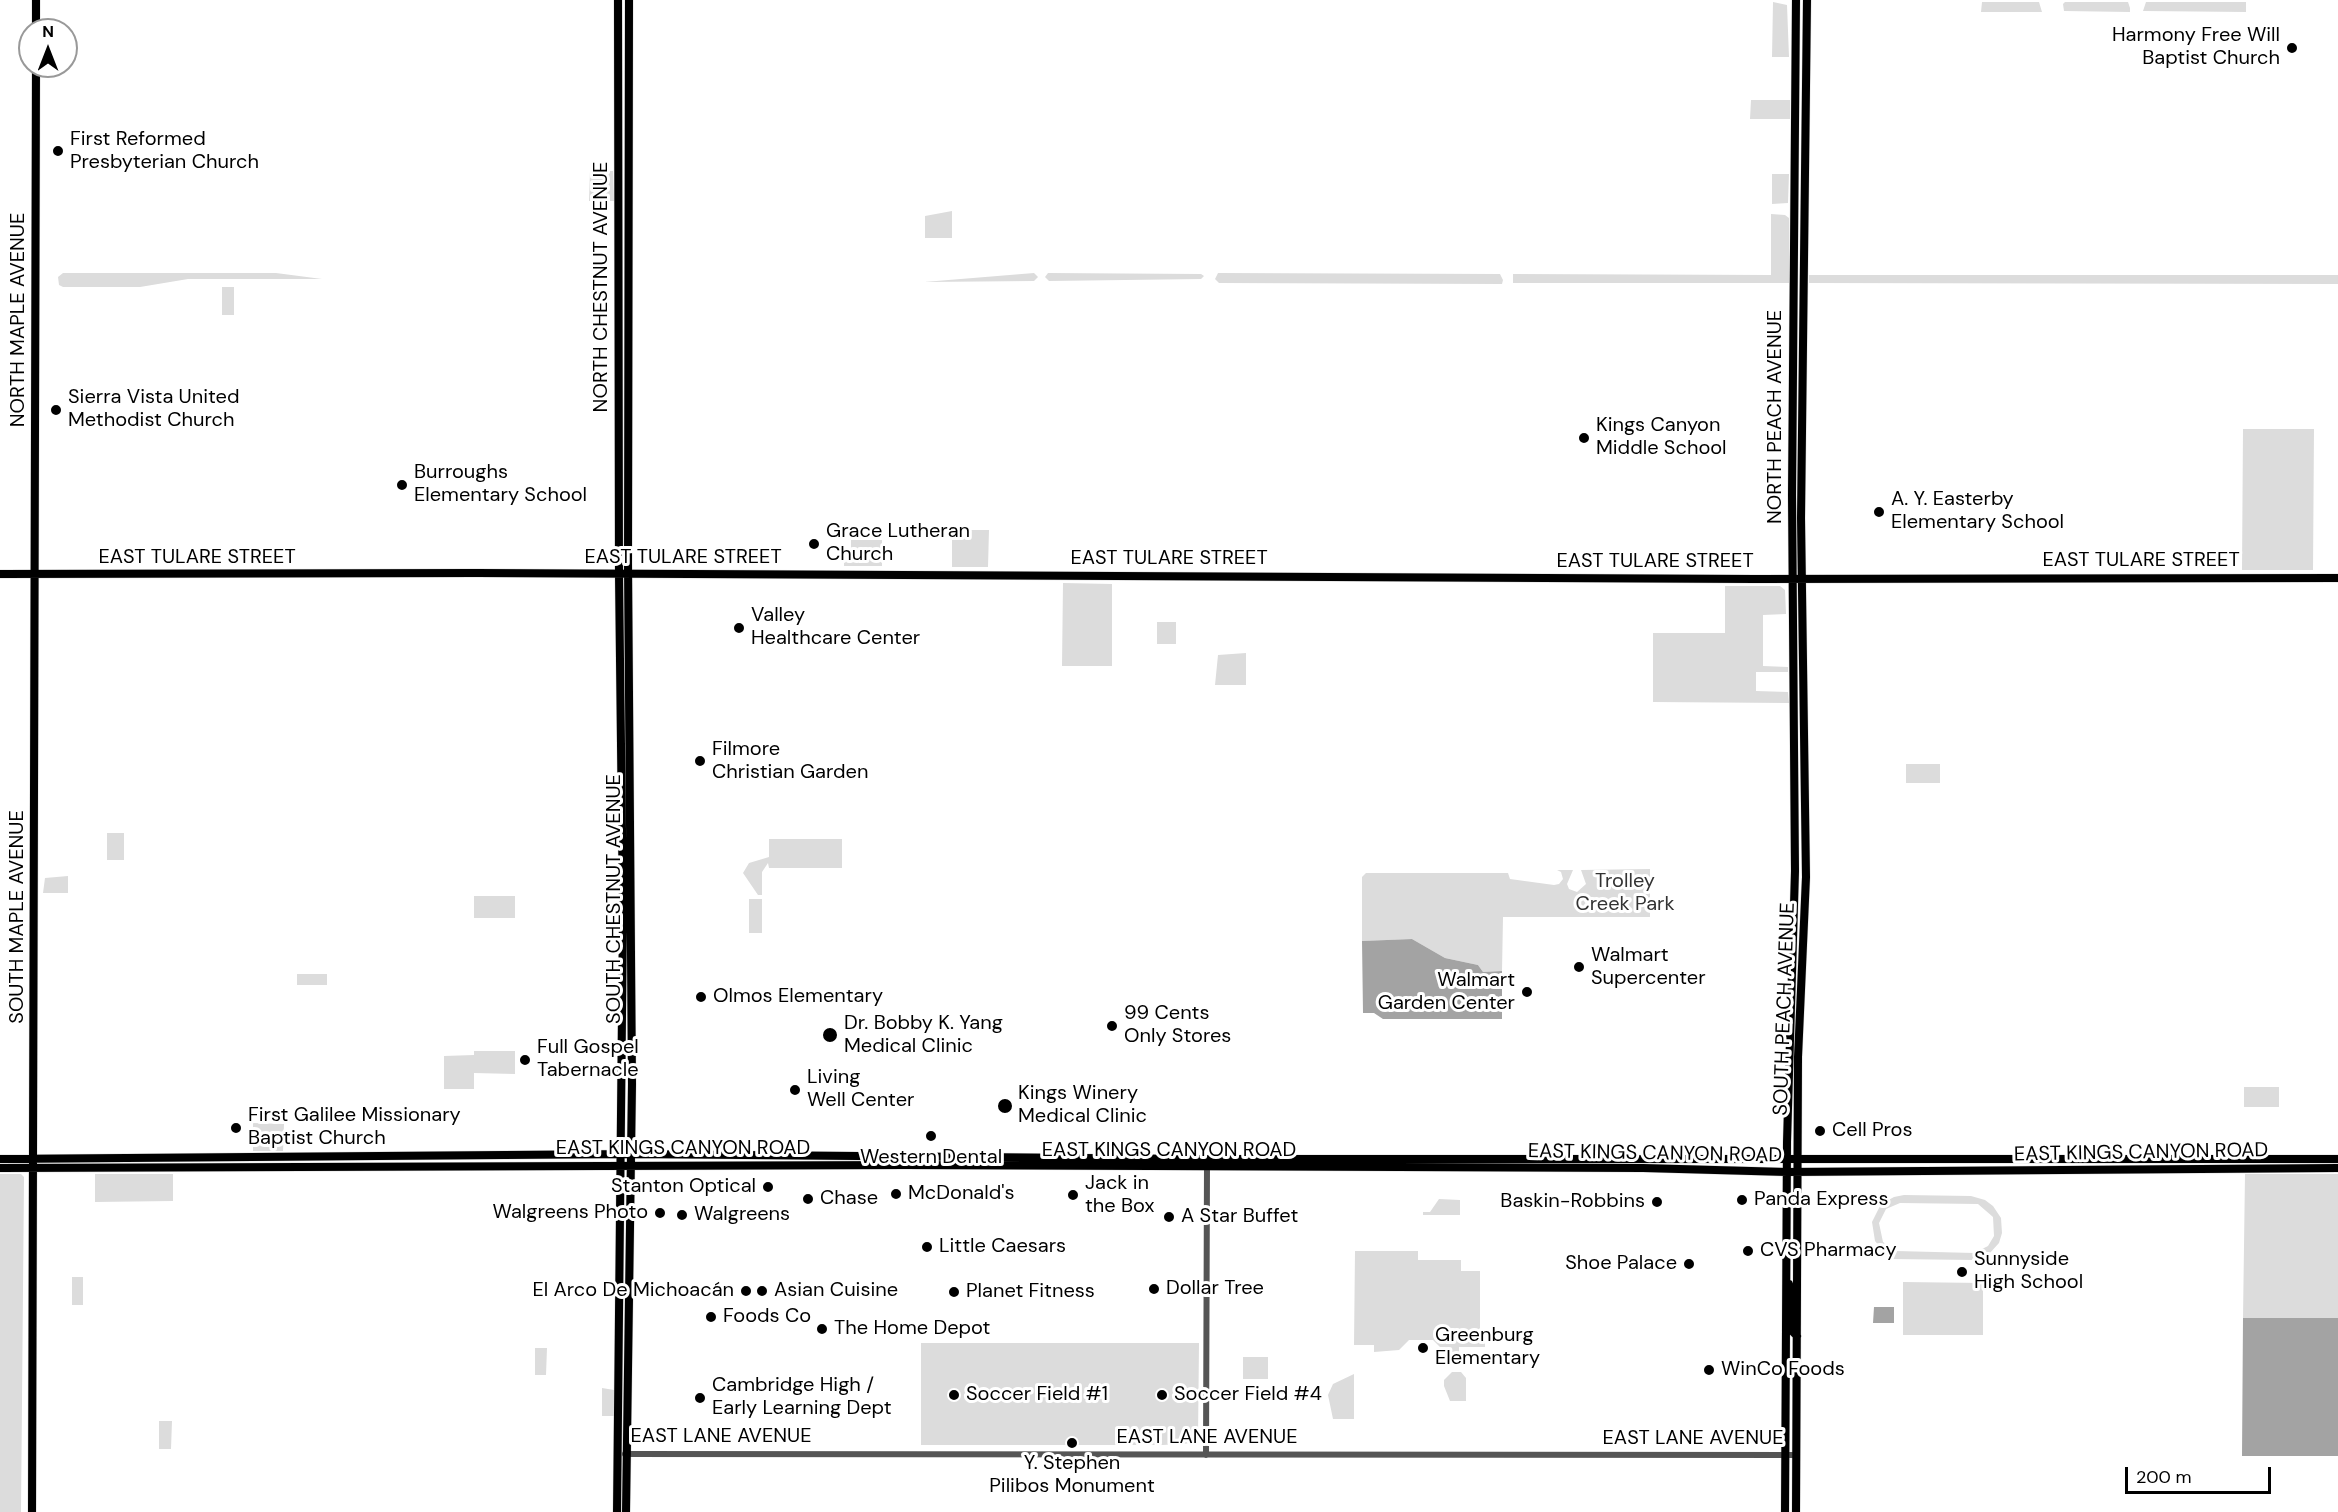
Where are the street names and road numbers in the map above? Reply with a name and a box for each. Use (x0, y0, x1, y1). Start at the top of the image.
street label: NORTH CHESTNUT AVENUE (590, 162, 614, 412)
street label: NORTH MAPLE AVENUE (7, 213, 31, 427)
street label: NORTH PEACH AVENUE (1764, 310, 1788, 524)
street label: EAST TULARE STREET (98, 546, 296, 570)
street label: EAST TULARE STREET (584, 546, 782, 570)
street label: EAST TULARE STREET (1070, 547, 1268, 571)
street label: EAST TULARE STREET (2042, 549, 2240, 573)
street label: EAST TULARE STREET (1556, 550, 1754, 574)
street label: SOUTH CHESTNUT AVENUE (603, 774, 627, 1024)
street label: SOUTH MAPLE AVENUE (6, 810, 30, 1024)
street label: SOUTH PEACH AVENUE (1769, 902, 1801, 1116)
street label: EAST KINGS CANYON ROAD (556, 1137, 810, 1161)
street label: EAST KINGS CANYON ROAD (1042, 1139, 1296, 1163)
street label: EAST KINGS CANYON ROAD (2014, 1139, 2268, 1167)
street label: EAST KINGS CANYON ROAD (1528, 1140, 1782, 1168)
street label: EAST LANE AVENUE (631, 1425, 811, 1449)
street label: EAST LANE AVENUE (1117, 1426, 1297, 1450)
street label: EAST LANE AVENUE (1603, 1427, 1783, 1451)

